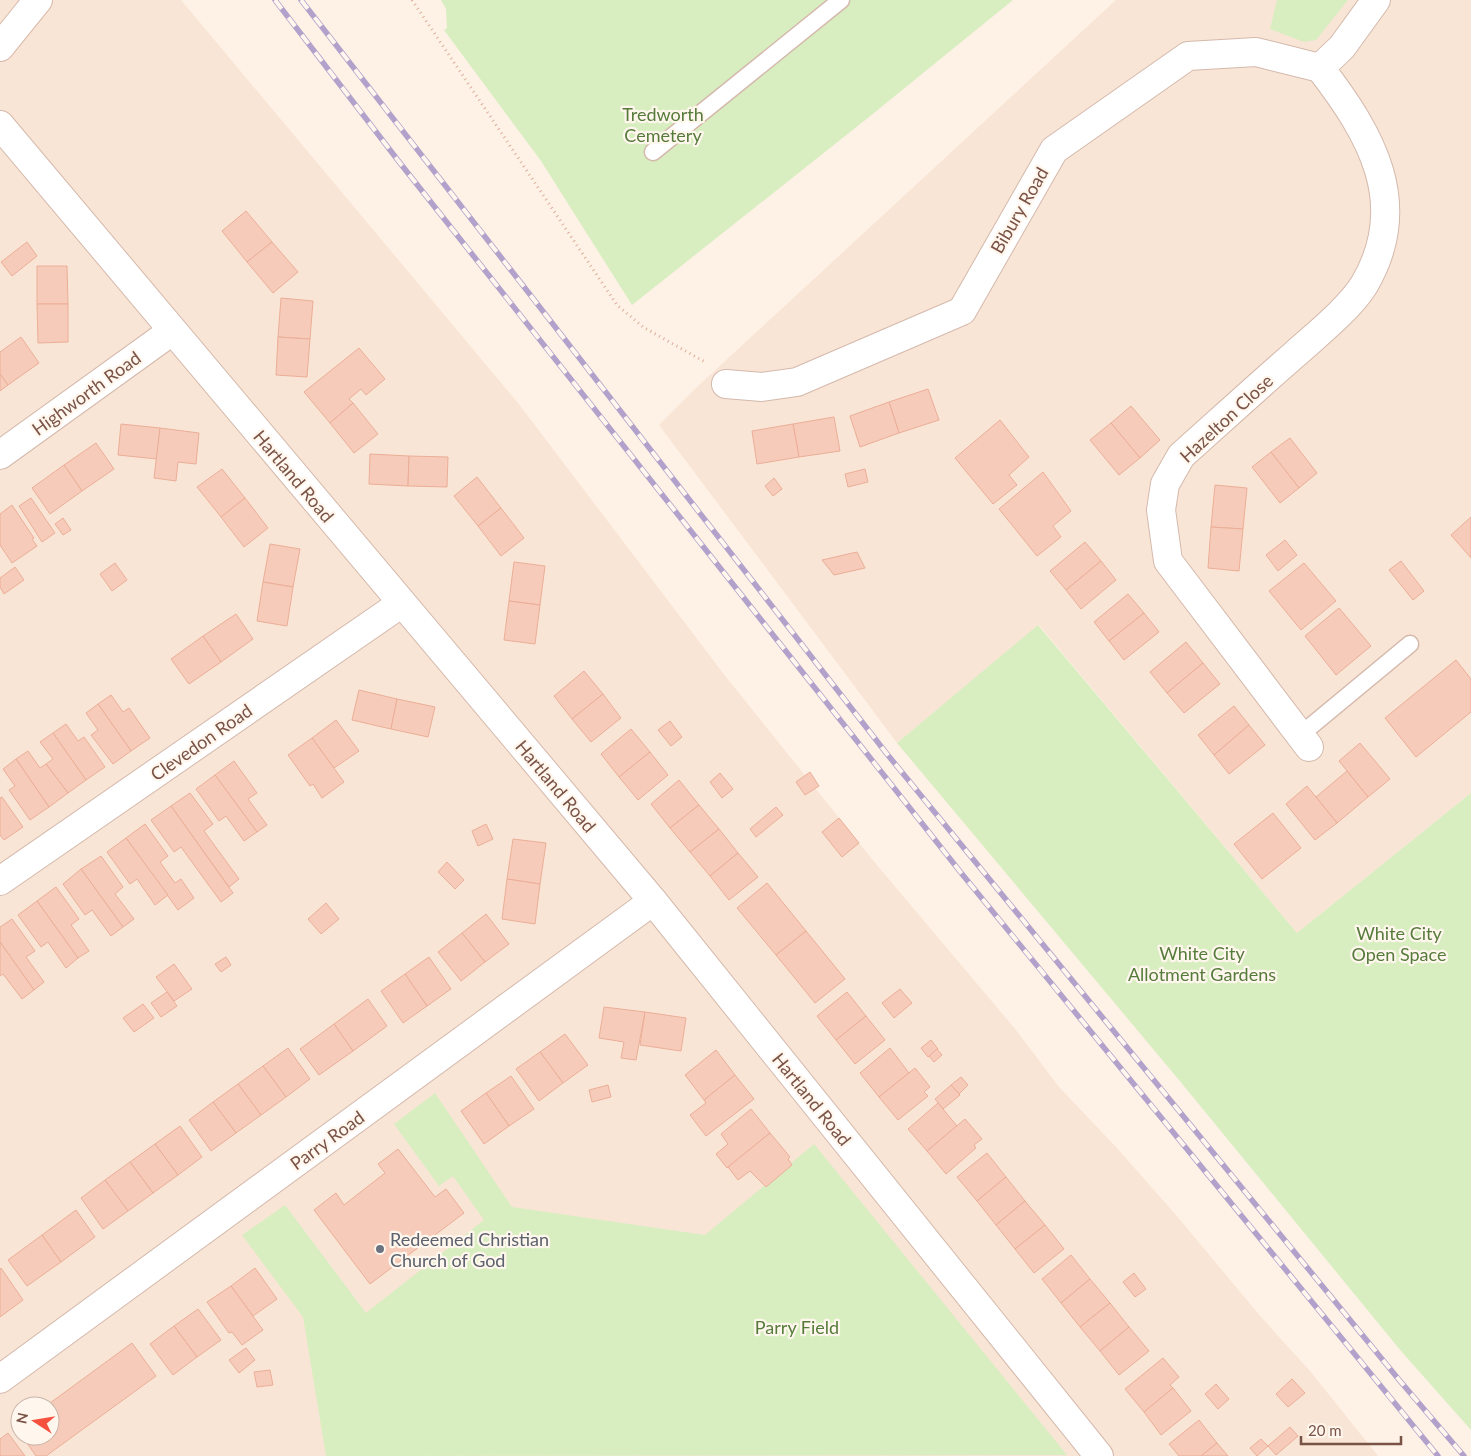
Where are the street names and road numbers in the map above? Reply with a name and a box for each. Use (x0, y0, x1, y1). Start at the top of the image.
street label: Bibury Road (986, 163, 1052, 257)
street label: Highworth Road (27, 346, 145, 440)
street label: Hazelton Close (1175, 369, 1277, 467)
street label: Hartland Road (249, 426, 339, 526)
street label: Clevedon Road (146, 699, 256, 785)
street label: Hartland Road (511, 736, 601, 836)
street label: Hartland Road (768, 1048, 856, 1150)
street label: Parry Road (286, 1106, 368, 1174)

